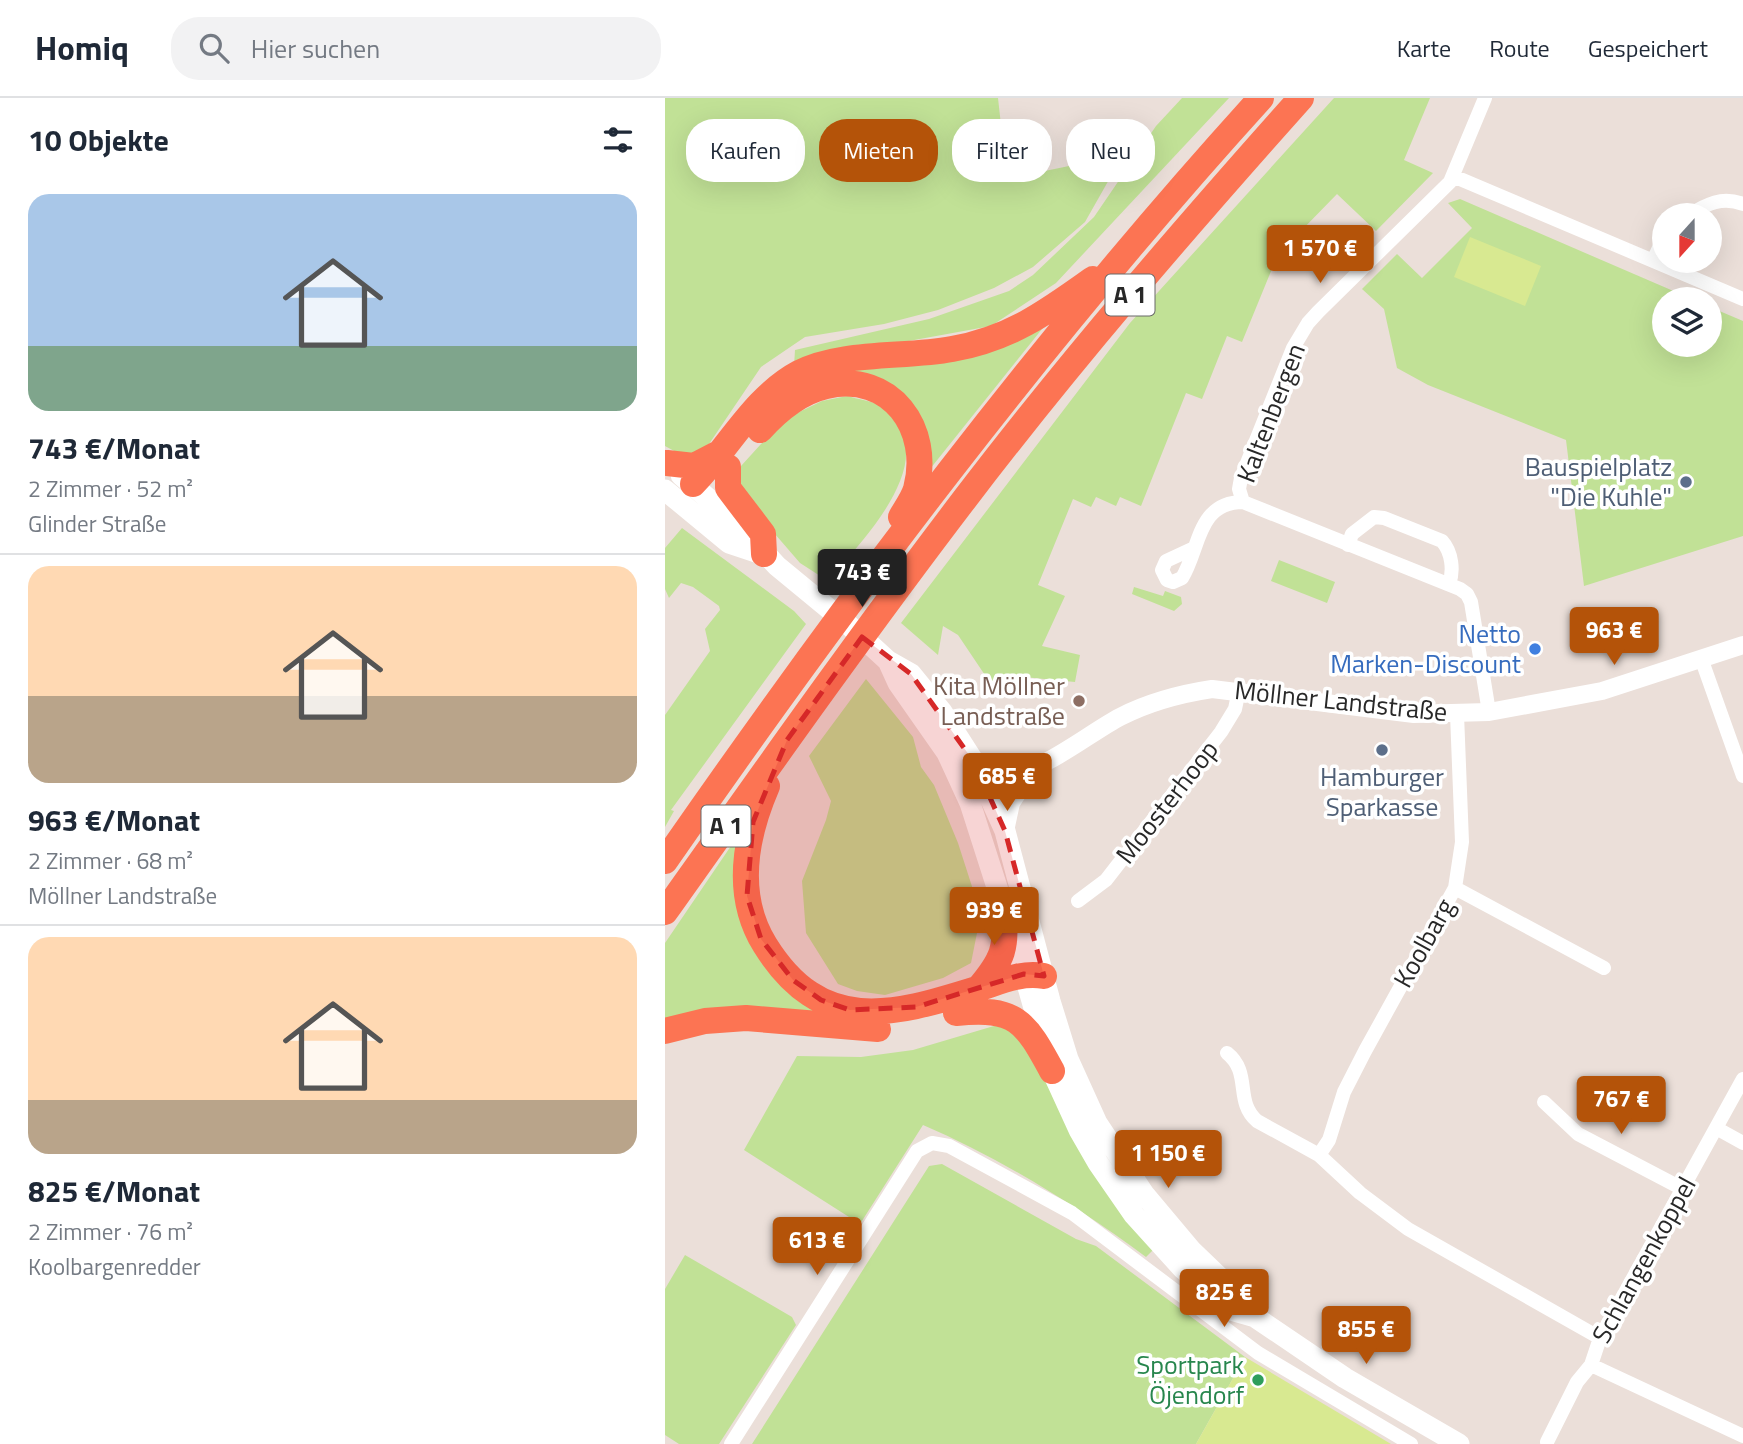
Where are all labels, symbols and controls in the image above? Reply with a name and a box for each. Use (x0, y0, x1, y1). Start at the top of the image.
search box (171, 17, 661, 80)
text: Homiq (35, 23, 129, 73)
icon: search (195, 29, 233, 67)
text: Hier suchen (251, 29, 380, 68)
text: Karte (1397, 30, 1451, 66)
text: Route (1489, 30, 1550, 66)
text: Gespeichert (1588, 30, 1708, 66)
text: 10 Objekte (28, 117, 169, 163)
chip: Kaufen (686, 119, 805, 182)
chip: Mieten (819, 119, 938, 182)
chip: Filter (952, 119, 1052, 182)
chip: Neu (1066, 119, 1155, 182)
icon: filters (599, 121, 637, 159)
north arrow (1652, 203, 1722, 273)
map controls (1652, 203, 1722, 357)
pin: 1 570 € (1255, 226, 1385, 285)
text: 1 570 € (1283, 230, 1357, 265)
icon: home (270, 240, 396, 366)
road number: A 1 (1105, 274, 1155, 316)
button: layers (1652, 287, 1722, 357)
street label: Kaltenbergen (1226, 338, 1315, 488)
text: 743 €/Monat (28, 425, 200, 471)
place label: Bauspielplatz "Die Kuhle" (1525, 447, 1672, 516)
text: 2 Zimmer · 52 m² (28, 471, 193, 506)
marker: Bauspielplatz "Die Kuhle" (1678, 474, 1694, 490)
text: Glinder Straße (28, 506, 166, 541)
pin: 743 € (813, 550, 911, 609)
text: 743 € (834, 554, 890, 589)
pin: 963 € (1565, 608, 1663, 667)
icon: home (270, 612, 396, 738)
text: 963 € (1586, 612, 1642, 647)
place label: Netto Marken-Discount (1330, 614, 1521, 683)
marker: Netto Marken-Discount (1527, 641, 1543, 657)
place label: Kita Möllner Landstraße (933, 666, 1065, 735)
street label: Möllner Landstraße (1233, 670, 1449, 731)
marker: Kita Möllner Landstraße (1071, 693, 1087, 709)
street label: Moosterhoop (1106, 732, 1227, 872)
marker: Hamburger Sparkasse (1374, 742, 1390, 758)
pin: 685 € (958, 754, 1056, 813)
place label: Hamburger Sparkasse (1320, 757, 1444, 826)
text: 685 € (979, 758, 1035, 793)
text: 963 €/Monat (28, 797, 200, 843)
road number: A 1 (701, 806, 751, 846)
text: 2 Zimmer · 68 m² (28, 843, 193, 878)
text: Möllner Landstraße (28, 878, 217, 913)
pin: 939 € (945, 888, 1043, 947)
street label: Koolbarg (1383, 891, 1464, 995)
text: 939 € (966, 892, 1022, 927)
icon: home (270, 983, 396, 1109)
pin: 767 € (1572, 1076, 1670, 1136)
text: 767 € (1593, 1081, 1649, 1116)
pin: 1 150 € (1103, 1130, 1233, 1190)
text: 1 150 € (1131, 1135, 1205, 1170)
text: 825 €/Monat (28, 1168, 200, 1214)
street label: Schlangenkoppel (1582, 1169, 1706, 1350)
text: 2 Zimmer · 76 m² (28, 1214, 193, 1249)
pin: 613 € (768, 1218, 866, 1277)
text: 613 € (789, 1222, 845, 1257)
text: Koolbargenredder (28, 1249, 201, 1284)
pin: 825 € (1175, 1270, 1273, 1329)
text: 825 € (1196, 1274, 1252, 1309)
pin: 855 € (1317, 1306, 1415, 1366)
text: 855 € (1338, 1311, 1394, 1346)
place label: Sportpark Öjendorf (1136, 1345, 1244, 1414)
marker: Sportpark Öjendorf (1250, 1372, 1266, 1388)

